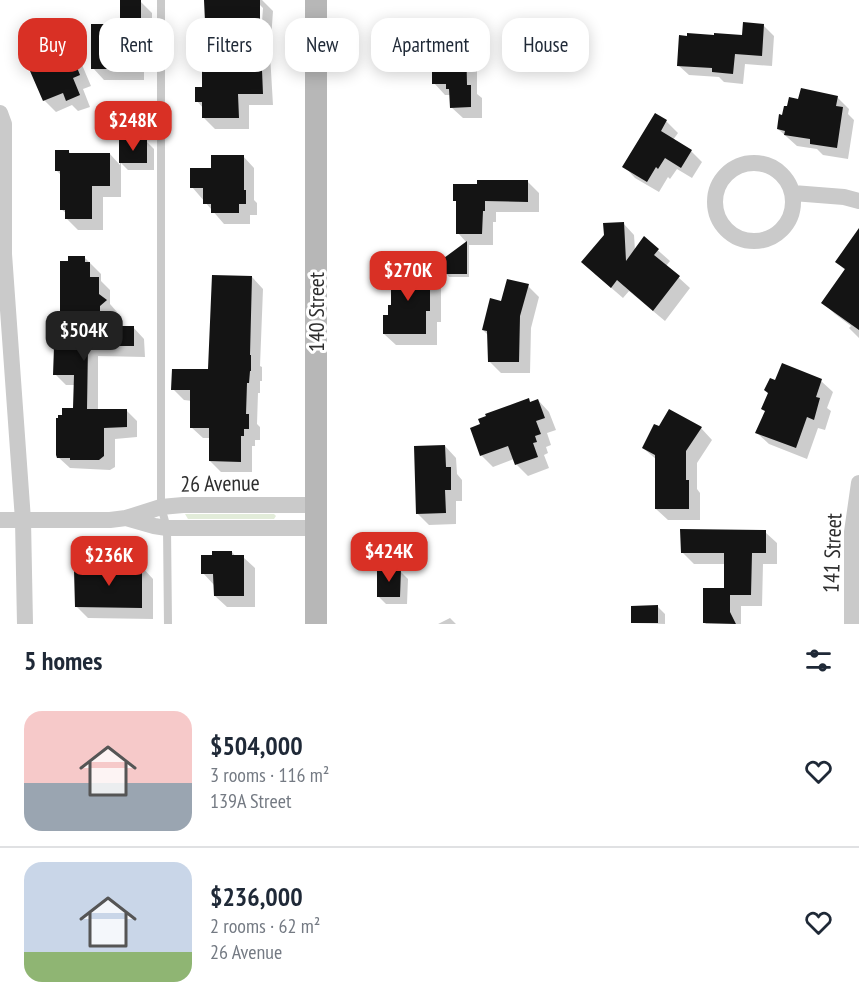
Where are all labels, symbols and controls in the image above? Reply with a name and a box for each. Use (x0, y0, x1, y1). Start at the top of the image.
chip: Buy (18, 18, 87, 72)
chip: Rent (99, 18, 174, 72)
chip: Filters (186, 18, 273, 72)
chip: New (285, 18, 359, 72)
chip: Apartment (371, 18, 490, 72)
chip: House (502, 18, 589, 72)
pin: $248K (91, 101, 175, 152)
text: $248K (109, 107, 157, 133)
pin: $270K (366, 251, 450, 302)
text: $270K (384, 257, 432, 283)
street label: 140 Street (302, 272, 330, 352)
pin: $504K (42, 311, 126, 362)
text: $504K (60, 317, 108, 343)
street label: 26 Avenue (180, 468, 260, 498)
street label: 141 Street (817, 513, 847, 593)
pin: $424K (347, 532, 431, 583)
pin: $236K (67, 536, 151, 587)
text: $424K (365, 538, 413, 564)
text: $236K (85, 542, 133, 568)
text: 5 homes (24, 644, 102, 677)
icon: filters (802, 644, 835, 677)
text: $504,000 (210, 729, 303, 762)
icon: home (72, 735, 144, 807)
icon: heart (802, 755, 835, 788)
text: 3 rooms · 116 m² (210, 762, 329, 788)
text: 139A Street (210, 788, 291, 814)
text: $236,000 (210, 880, 303, 913)
icon: home (72, 886, 144, 958)
icon: heart (802, 906, 835, 939)
text: 2 rooms · 62 m² (210, 913, 320, 939)
text: 26 Avenue (210, 939, 282, 965)

